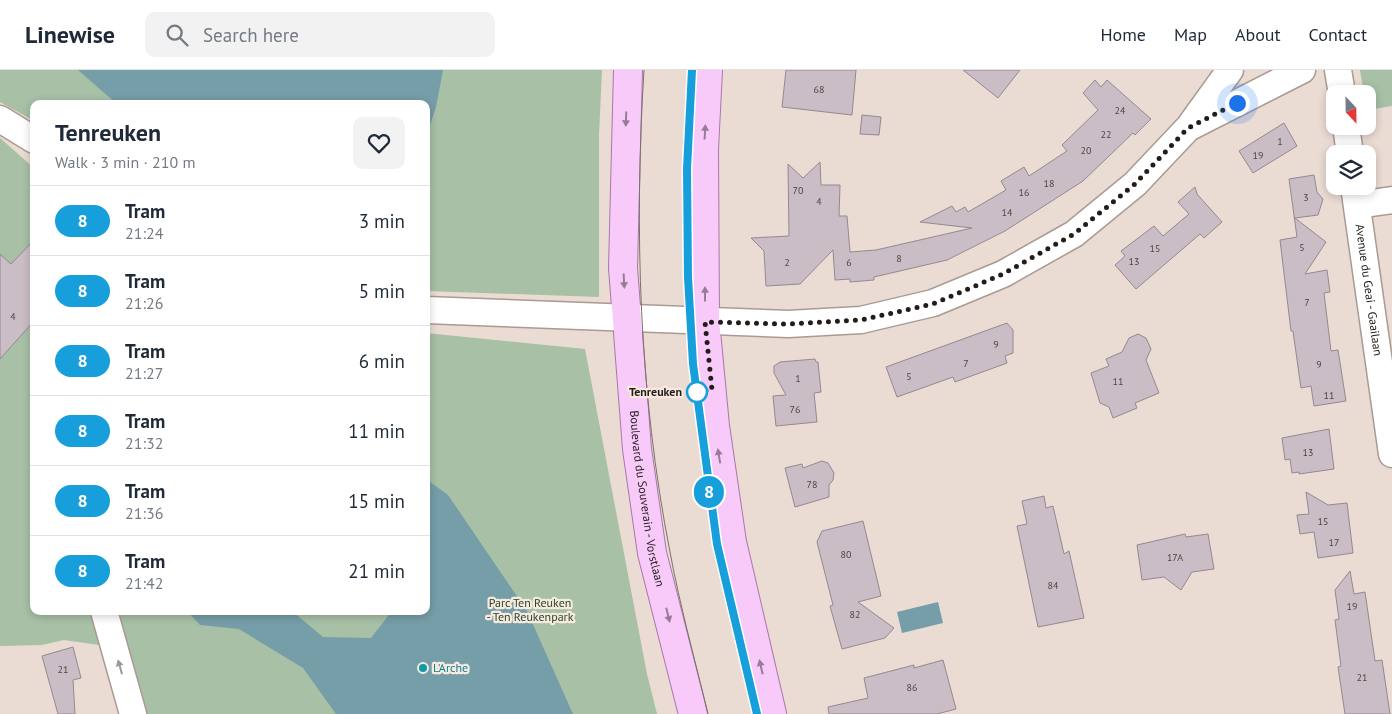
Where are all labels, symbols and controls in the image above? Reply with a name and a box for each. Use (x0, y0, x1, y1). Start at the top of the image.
search box (145, 12, 495, 57)
text: Linewise (25, 19, 115, 50)
icon: search (163, 21, 191, 49)
text: Search here (203, 23, 299, 47)
text: Home (1100, 23, 1146, 46)
text: Map (1174, 23, 1207, 46)
text: About (1235, 23, 1281, 46)
text: Contact (1309, 23, 1367, 46)
house number: 68 (814, 83, 824, 96)
north arrow (1326, 85, 1376, 135)
map controls (1326, 85, 1376, 195)
your location (1225, 91, 1250, 116)
house number: 24 (1115, 104, 1126, 117)
one-way arrow (622, 111, 630, 127)
text: Tenreuken (55, 117, 161, 148)
button: heart (353, 117, 405, 169)
one-way arrow (701, 123, 709, 139)
house number: 22 (1101, 128, 1111, 141)
house number: 1 (1277, 135, 1283, 148)
house number: 20 (1081, 144, 1092, 157)
button: layers (1326, 145, 1376, 195)
house number: 19 (1253, 149, 1263, 162)
text: Walk · 3 min · 210 m (55, 152, 195, 172)
house number: 18 (1044, 177, 1054, 190)
house number: 70 (793, 184, 804, 197)
house number: 16 (1019, 186, 1029, 199)
house number: 3 (1303, 191, 1309, 204)
house number: 4 (816, 195, 822, 208)
text: Tram (125, 199, 165, 223)
house number: 14 (1002, 206, 1013, 219)
text: 8 (77, 209, 88, 232)
text: 3 min (359, 209, 405, 233)
text: 21:24 (125, 223, 163, 243)
street label: Avenue du Geai - Gaailaan (1352, 223, 1386, 357)
house number: 5 (1299, 241, 1305, 254)
house number: 15 (1150, 242, 1160, 255)
house number: 8 (896, 252, 902, 265)
house number: 13 (1129, 255, 1139, 268)
house number: 2 (784, 256, 790, 269)
house number: 6 (846, 256, 852, 269)
text: Tram (125, 269, 165, 293)
one-way arrow (620, 273, 628, 289)
text: 8 (77, 279, 88, 302)
text: 5 min (359, 279, 405, 303)
one-way arrow (701, 286, 709, 302)
text: 21:26 (125, 293, 163, 313)
house number: 7 (1304, 296, 1310, 309)
house number: 4 (10, 310, 16, 323)
house number: 9 (993, 338, 999, 351)
text: Tram (125, 339, 165, 363)
text: 8 (77, 349, 88, 372)
text: 6 min (359, 349, 405, 373)
house number: 7 (963, 357, 969, 370)
house number: 9 (1316, 358, 1322, 371)
text: 21:27 (125, 363, 163, 383)
house number: 5 (906, 370, 912, 383)
house number: 1 (795, 372, 801, 385)
house number: 11 (1113, 375, 1123, 388)
marker: Tenreuken (686, 381, 708, 403)
place label: Tenreuken (629, 384, 682, 399)
house number: 11 (1324, 389, 1334, 402)
house number: 76 (790, 403, 800, 416)
text: Tram (125, 409, 165, 433)
street label: Boulevard du Souverain - Vorstlaan (627, 410, 668, 588)
text: 8 (77, 419, 88, 442)
text: 11 min (348, 419, 405, 443)
text: 21:32 (125, 433, 163, 453)
house number: 13 (1303, 446, 1313, 459)
one-way arrow (715, 448, 723, 464)
line badge: 8 (693, 476, 725, 508)
house number: 78 (807, 478, 817, 491)
text: Tram (125, 479, 165, 503)
text: 8 (704, 480, 714, 503)
text: 8 (77, 489, 88, 512)
text: 15 min (348, 489, 405, 513)
text: 21:36 (125, 503, 163, 523)
house number: 15 (1318, 515, 1328, 528)
house number: 17 (1329, 536, 1339, 549)
house number: 80 (841, 548, 852, 561)
text: Tram (125, 549, 165, 573)
house number: 17A (1167, 551, 1183, 564)
text: 8 (77, 559, 88, 582)
text: 21 min (348, 559, 405, 583)
text: 21:42 (125, 573, 163, 593)
house number: 84 (1048, 579, 1059, 592)
park label: Parc Ten Reuken - Ten Reukenpark (487, 595, 574, 624)
house number: 19 (1347, 600, 1357, 613)
one-way arrow (664, 607, 672, 623)
house number: 82 (850, 608, 860, 621)
one-way arrow (757, 659, 765, 674)
one-way arrow (116, 660, 124, 675)
place label: L'Arche (433, 660, 468, 675)
marker: L'Arche (417, 662, 429, 674)
house number: 21 (58, 663, 68, 676)
house number: 21 (1357, 671, 1367, 684)
house number: 86 (907, 681, 917, 694)

